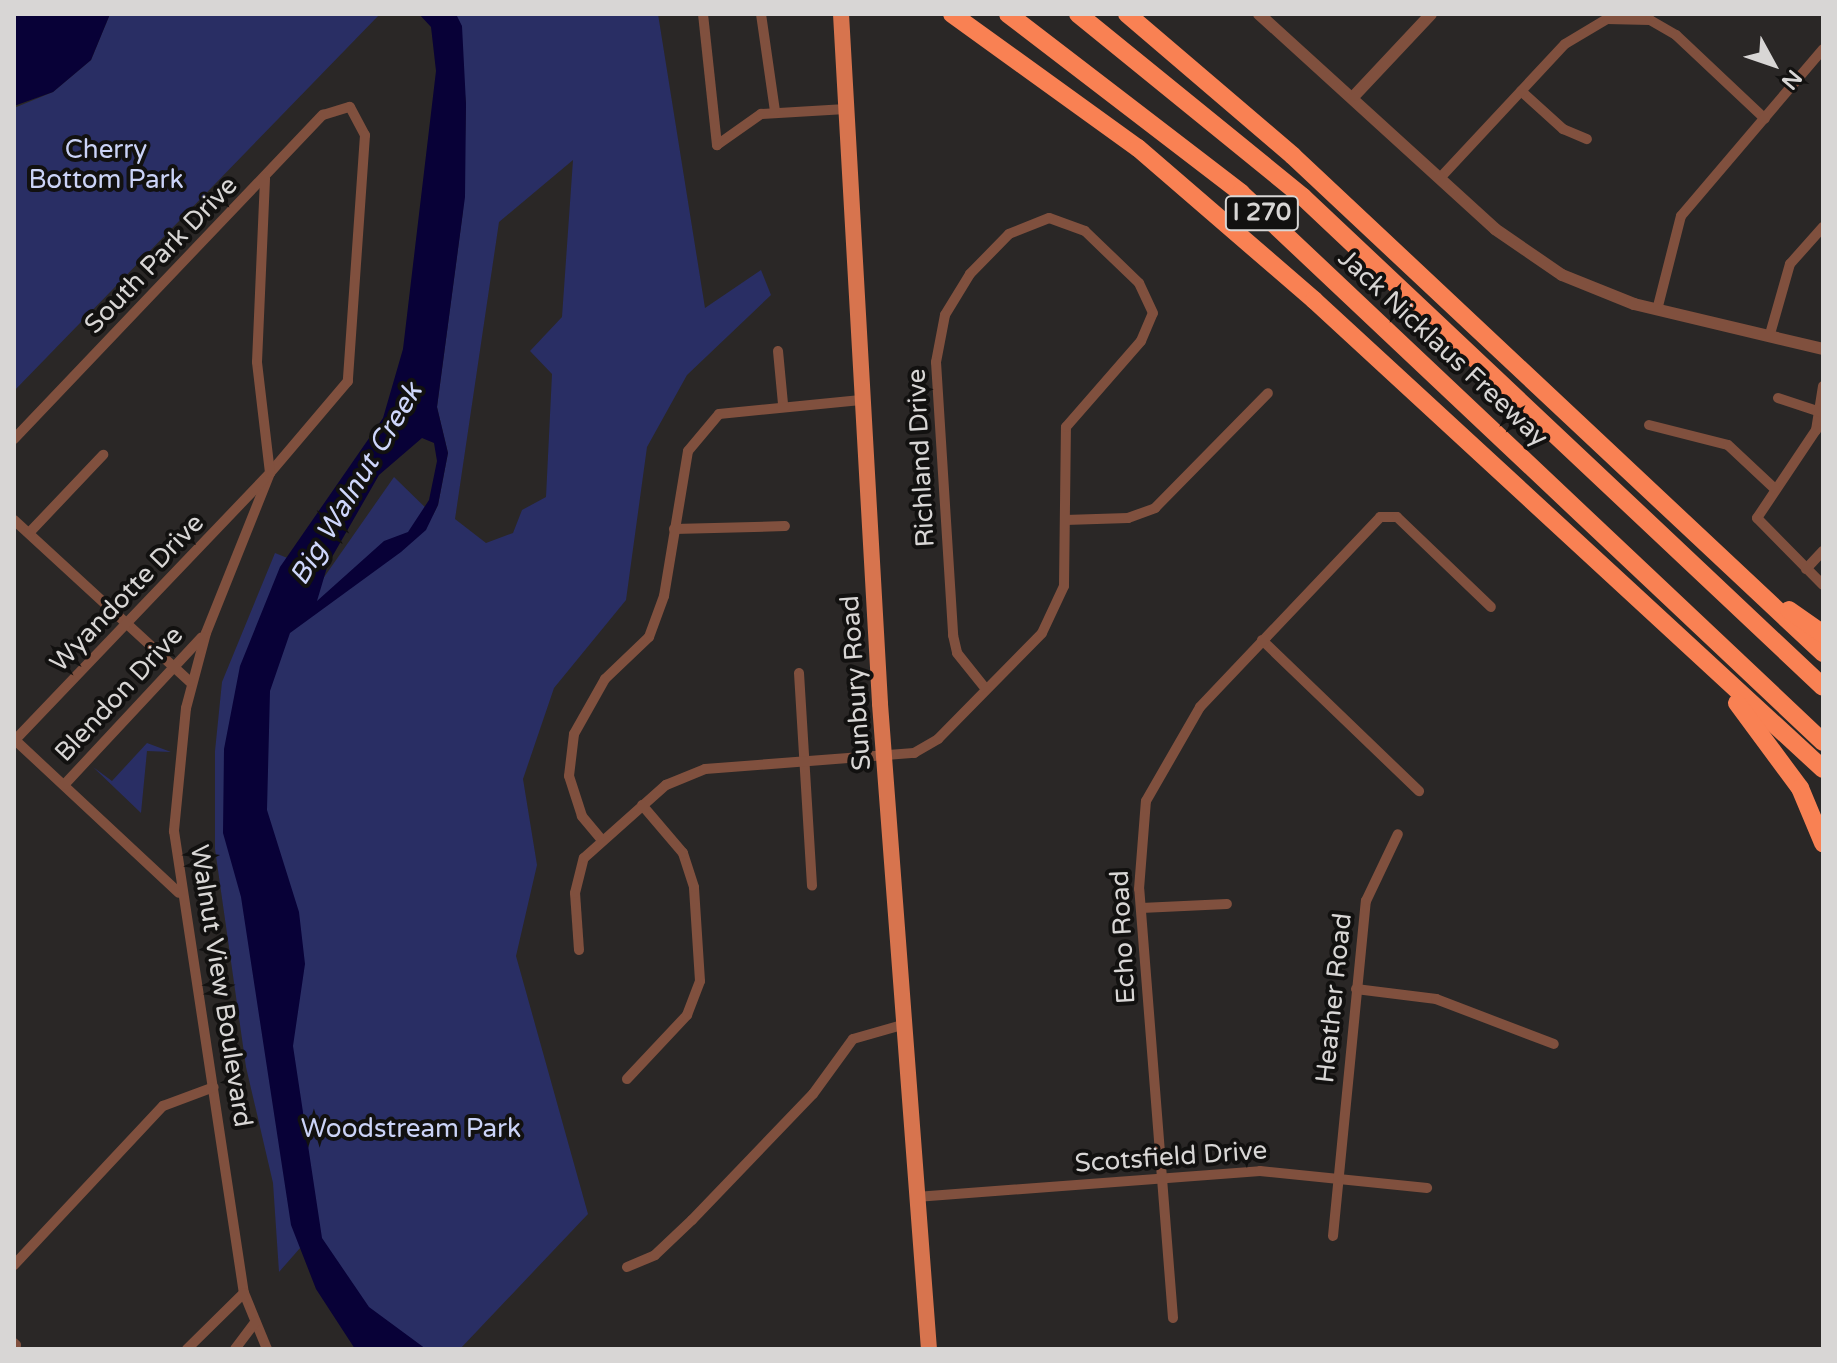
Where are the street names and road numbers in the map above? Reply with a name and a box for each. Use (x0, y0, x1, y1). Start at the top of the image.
street label: South Park Drive (78, 170, 244, 340)
road number: I 270 (1224, 193, 1300, 233)
street label: Jack Nicklaus Freeway (1332, 243, 1554, 453)
street label: Richland Drive (901, 368, 941, 548)
street label: Wyandotte Drive (44, 508, 210, 678)
street label: Sunbury Road (834, 594, 878, 772)
street label: Blendon Drive (48, 620, 190, 768)
street label: Walnut View Boulevard (183, 843, 259, 1129)
street label: Echo Road (1104, 869, 1142, 1005)
street label: Heather Road (1310, 911, 1358, 1085)
street label: Scotsfield Drive (1074, 1135, 1268, 1179)

